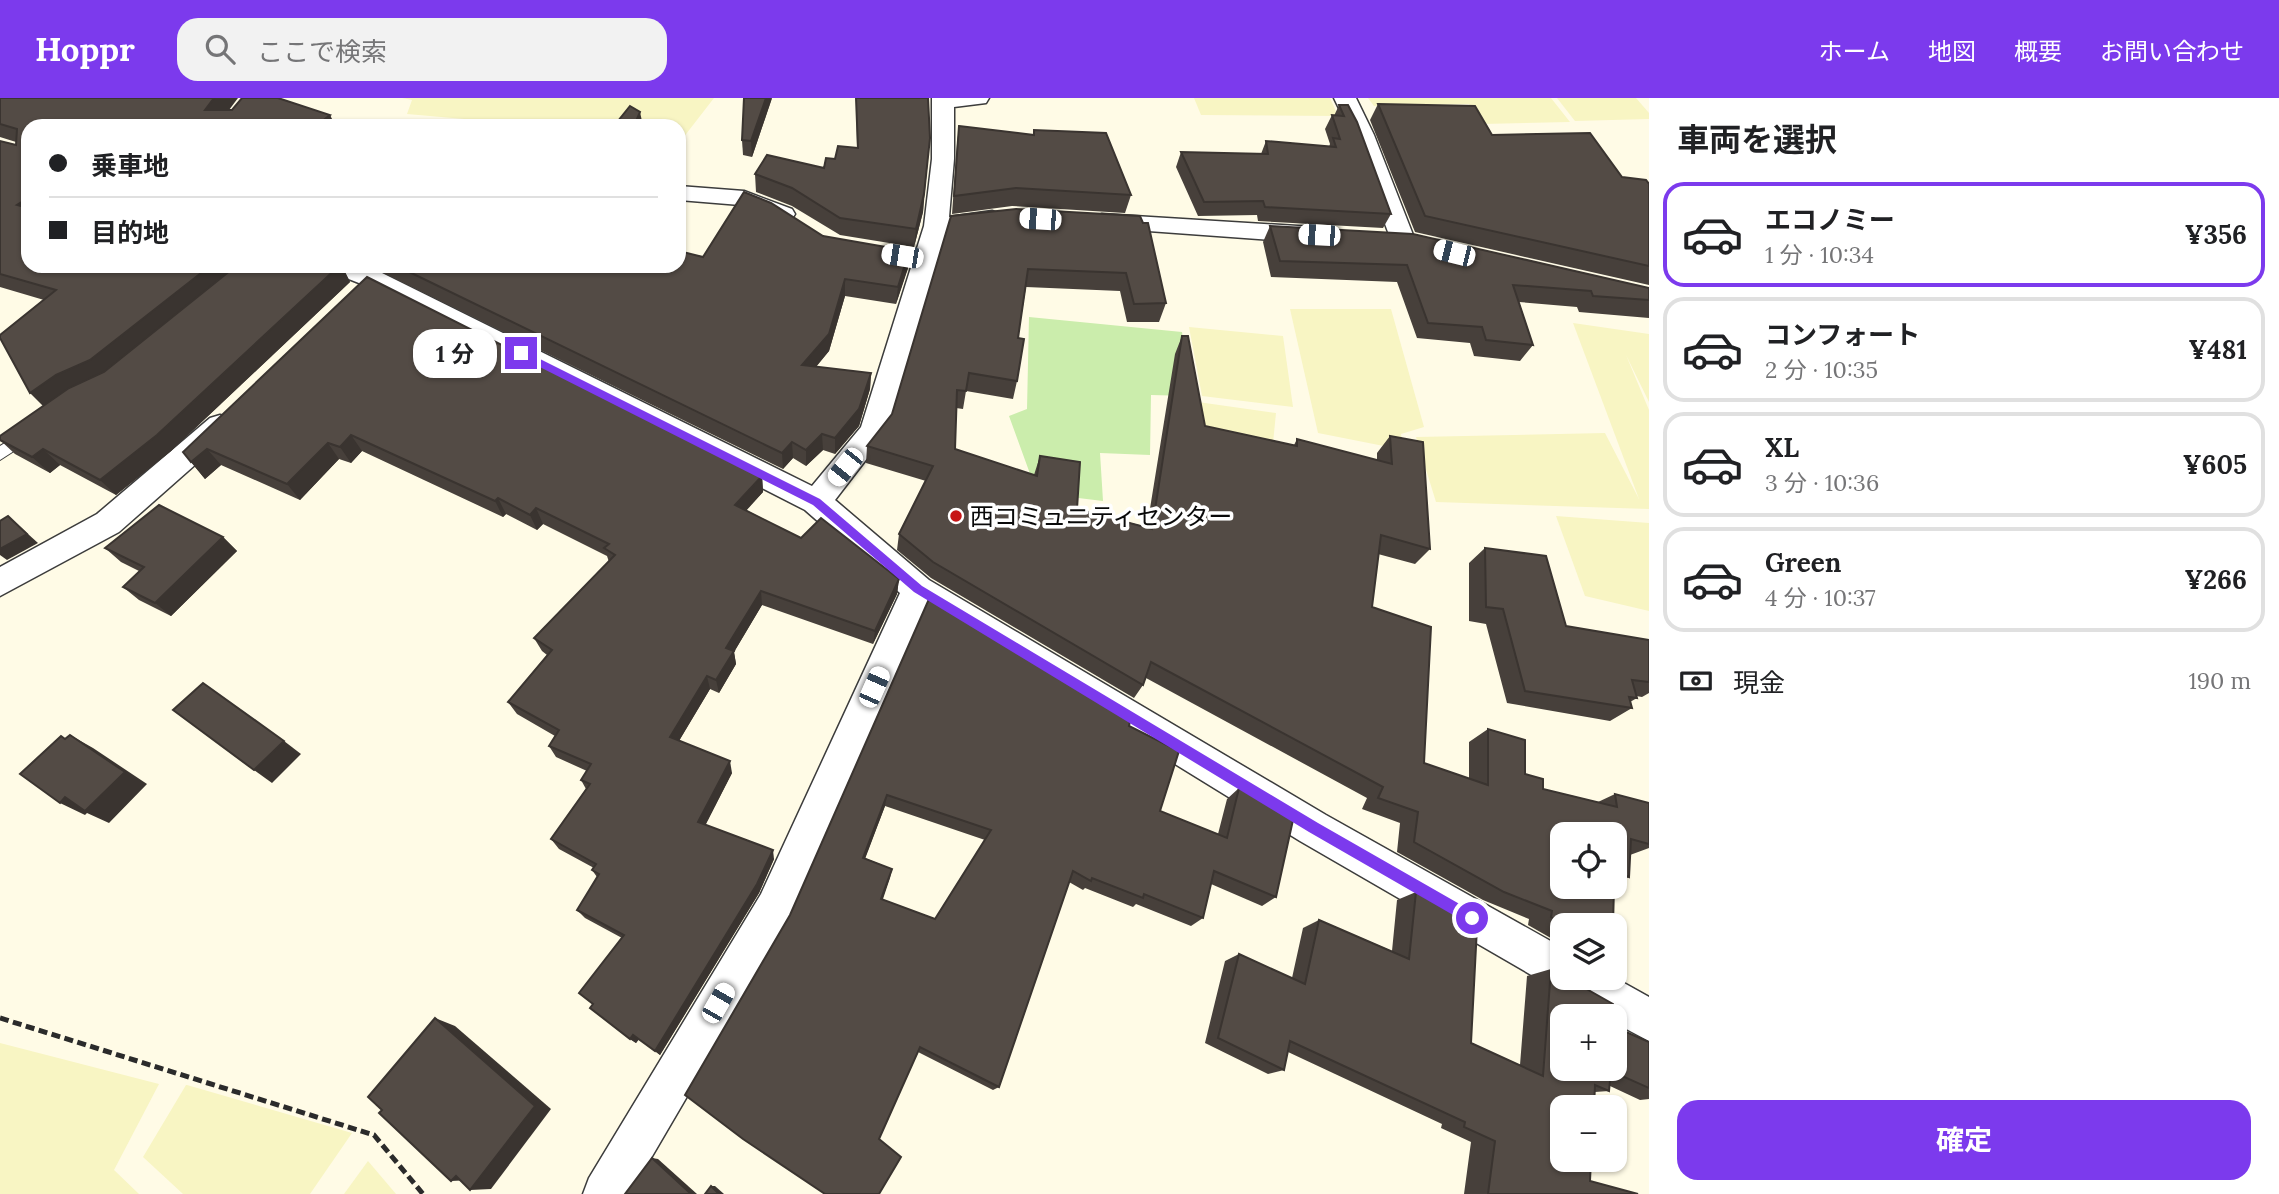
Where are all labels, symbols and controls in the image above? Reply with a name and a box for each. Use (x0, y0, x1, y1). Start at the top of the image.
search box (177, 18, 667, 81)
text: Hoppr (35, 28, 135, 70)
icon: search (201, 30, 239, 68)
text: ここで検索 (257, 35, 387, 68)
text: ホーム (1819, 36, 1890, 67)
text: 地図 (1928, 36, 1976, 67)
text: 概要 (2014, 36, 2062, 67)
text: お問い合わせ (2100, 36, 2244, 67)
text: 車両を選択 (1677, 119, 1837, 160)
text: 乗車地 (91, 149, 169, 182)
icon: car (1681, 203, 1744, 266)
text: エコノミー (1765, 203, 1895, 236)
car (1019, 207, 1062, 231)
text: 目的地 (91, 216, 169, 249)
text: ¥356 (2185, 218, 2247, 251)
car (1298, 223, 1341, 247)
car (1432, 238, 1477, 268)
text: 1 分 · 10:34 (1765, 240, 1874, 269)
car (880, 242, 925, 270)
icon: car (1681, 318, 1744, 381)
text: コンフォート (1765, 318, 1920, 351)
callout: 1 分 (412, 328, 496, 378)
text: ¥481 (2189, 333, 2247, 366)
route end (505, 337, 537, 369)
text: 1 分 (436, 339, 474, 368)
text: 2 分 · 10:35 (1765, 355, 1878, 384)
text: XL (1765, 431, 1799, 464)
icon: car (1681, 433, 1744, 496)
car (824, 444, 867, 490)
text: ¥605 (2183, 448, 2247, 481)
text: 3 分 · 10:36 (1765, 468, 1879, 497)
place label: 西コミュニティセンター (970, 501, 1233, 532)
marker: 西コミュニティセンター (948, 508, 964, 524)
text: Green (1765, 546, 1841, 579)
icon: car (1681, 548, 1744, 611)
text: ¥266 (2184, 563, 2247, 596)
text: 4 分 · 10:37 (1765, 583, 1876, 612)
icon: cash (1677, 662, 1715, 700)
car (856, 664, 893, 710)
text: 現金 (1733, 666, 1785, 699)
text: 190 m (2188, 666, 2251, 695)
map controls (1550, 822, 1627, 1172)
button: locate (1550, 822, 1627, 899)
route start (1456, 902, 1488, 934)
button: layers (1550, 913, 1627, 990)
car (699, 980, 738, 1026)
button: + (1550, 1004, 1627, 1081)
button: − (1550, 1095, 1627, 1172)
button: 確定 (1677, 1100, 2251, 1180)

